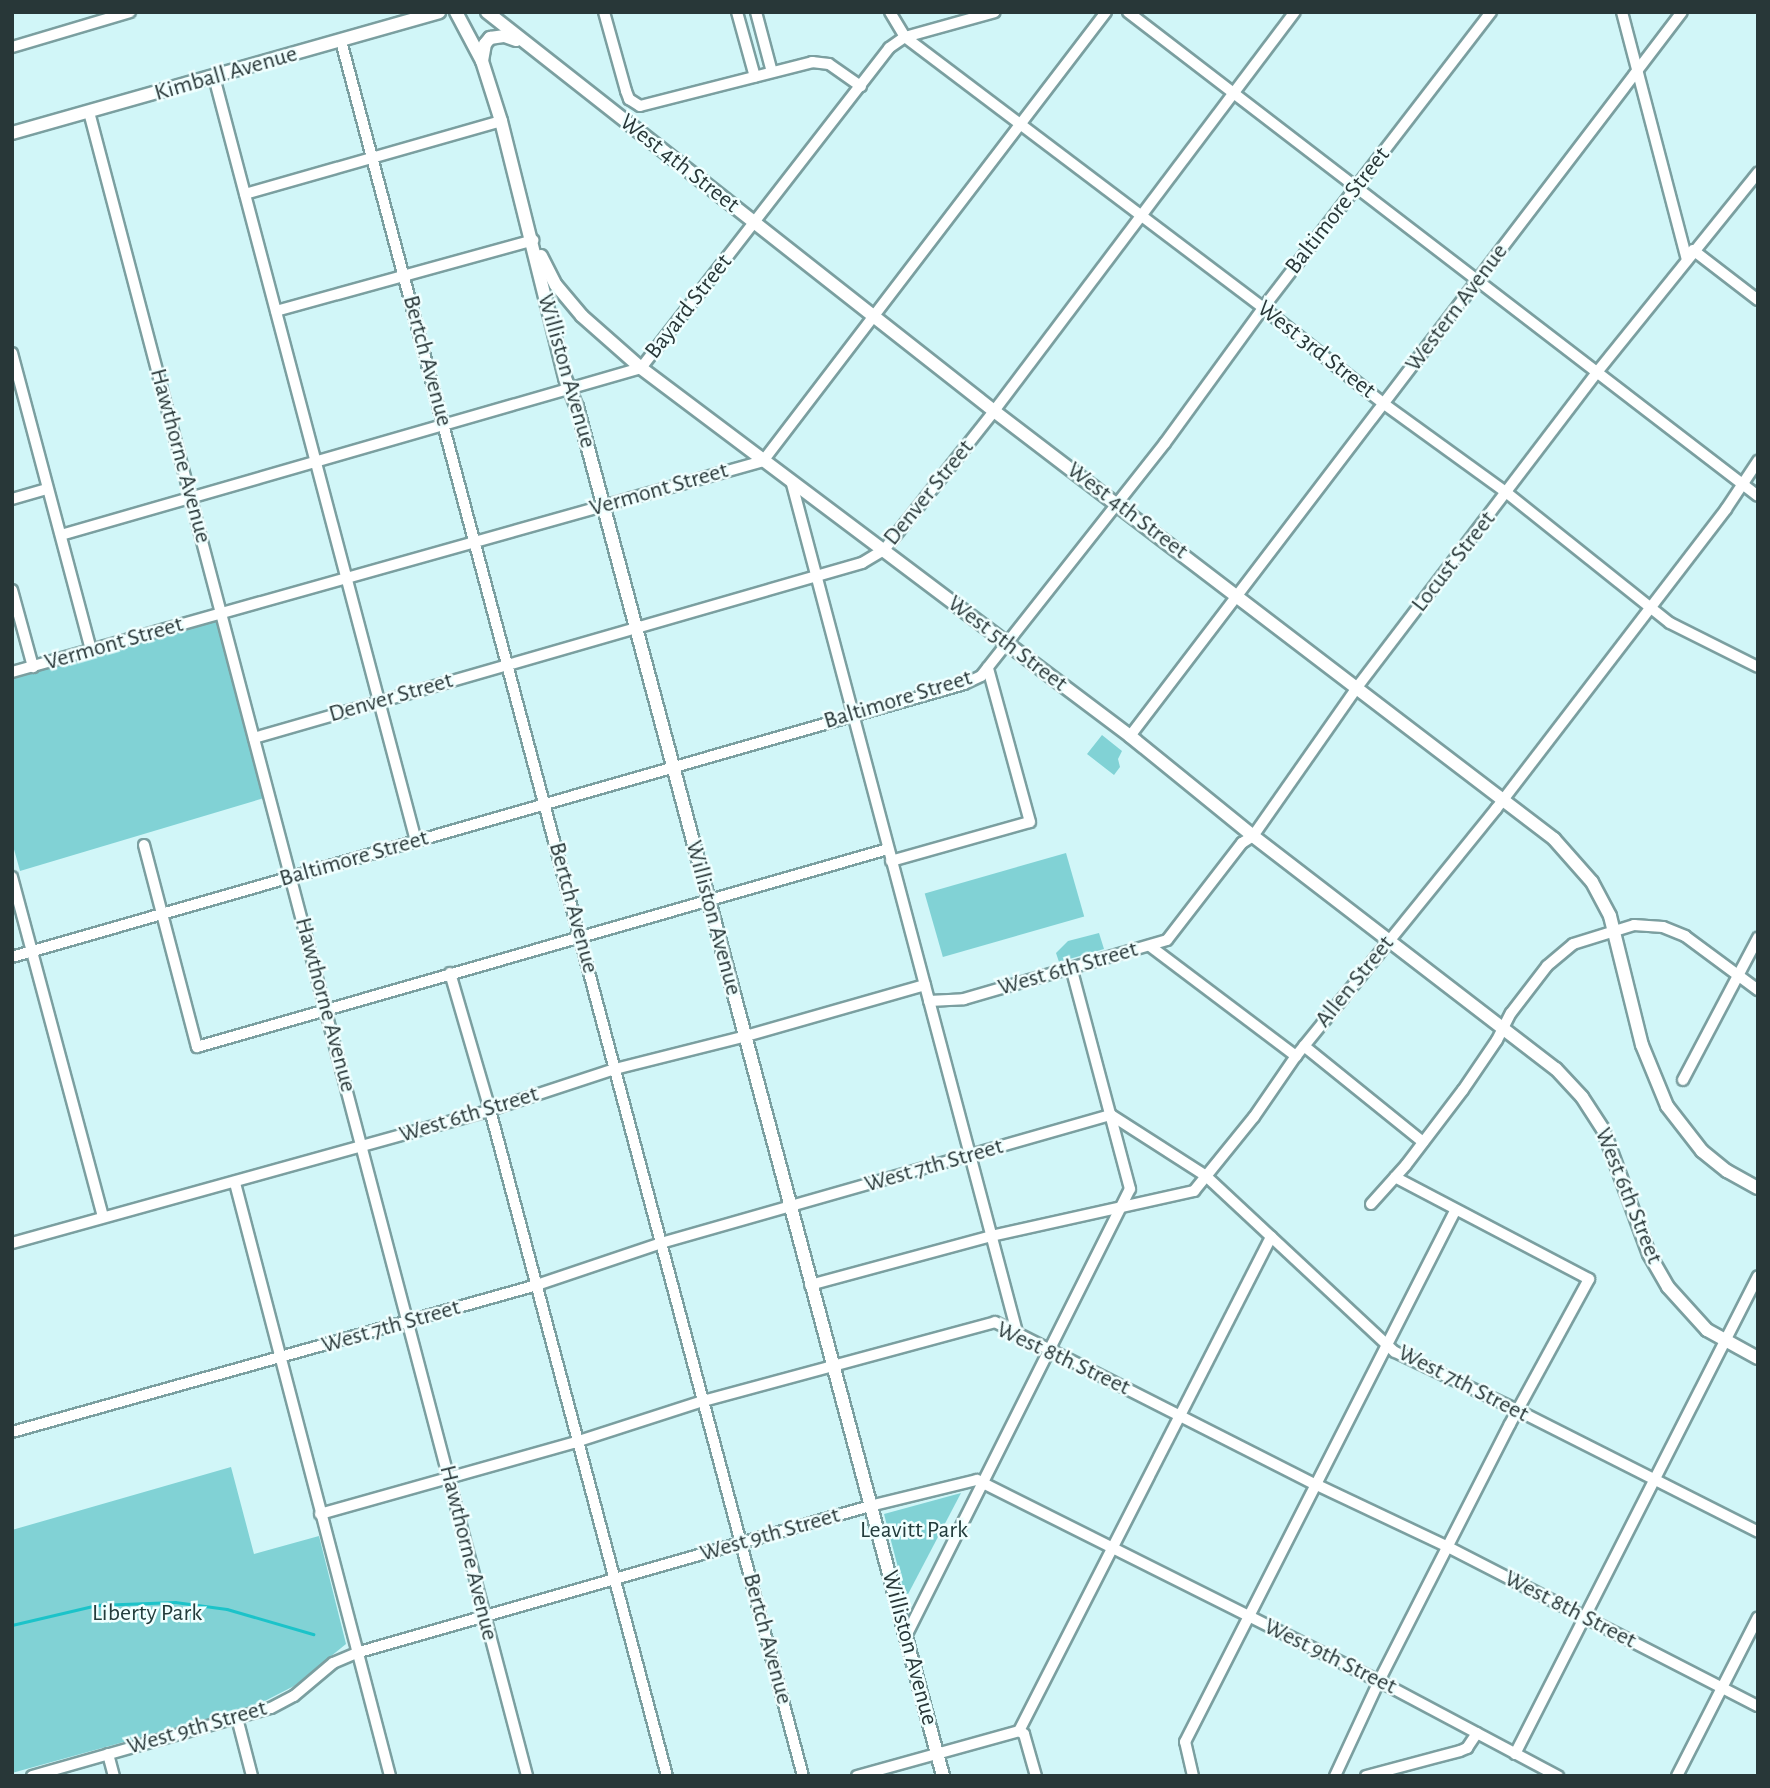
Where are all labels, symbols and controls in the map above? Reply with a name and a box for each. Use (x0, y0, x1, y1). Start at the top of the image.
street label: Kimball Avenue (151, 40, 301, 108)
street label: West 4th Street (613, 108, 745, 220)
street label: Baltimore Street (1279, 142, 1397, 280)
street label: Western Avenue (1400, 238, 1514, 378)
street label: Bayard Street (639, 249, 739, 365)
street label: Williston Avenue (530, 291, 602, 451)
street label: Bertch Avenue (396, 292, 458, 430)
street label: West 3rd Street (1251, 295, 1381, 405)
street label: Hawthorne Avenue (143, 365, 217, 547)
street label: Denver Street (878, 434, 980, 552)
street label: West 4th Street (1061, 456, 1193, 566)
street label: Vermont Street (587, 457, 731, 523)
street label: Locust Street (1406, 506, 1502, 618)
street label: West 5th Street (941, 590, 1073, 698)
street label: Vermont Street (42, 611, 186, 677)
street label: Baltimore Street (820, 664, 976, 736)
street label: Denver Street (326, 667, 456, 729)
street label: Baltimore Street (276, 824, 432, 894)
street label: Williston Avenue (679, 838, 747, 998)
street label: Bertch Avenue (542, 839, 604, 977)
street label: Hawthorne Avenue (288, 914, 362, 1096)
street label: Allen Street (1309, 930, 1401, 1034)
street label: West 6th Street (995, 935, 1141, 1003)
street label: West 6th Street (396, 1080, 542, 1150)
street label: West 6th Street (1588, 1124, 1668, 1268)
street label: West 7th Street (862, 1133, 1006, 1199)
street label: West 7th Street (319, 1294, 463, 1360)
street label: West 8th Street (992, 1316, 1134, 1402)
street label: West 7th Street (1393, 1339, 1533, 1429)
street label: Hawthorne Avenue (432, 1462, 504, 1644)
street label: West 9th Street (697, 1501, 843, 1569)
park label: Leavitt Park (860, 1517, 968, 1545)
street label: West 8th Street (1499, 1565, 1641, 1655)
street label: Williston Avenue (875, 1568, 943, 1728)
street label: Bertch Avenue (736, 1570, 798, 1708)
park label: Liberty Park (92, 1600, 202, 1628)
street label: West 9th Street (1259, 1613, 1401, 1701)
street label: West 9th Street (124, 1694, 270, 1762)

